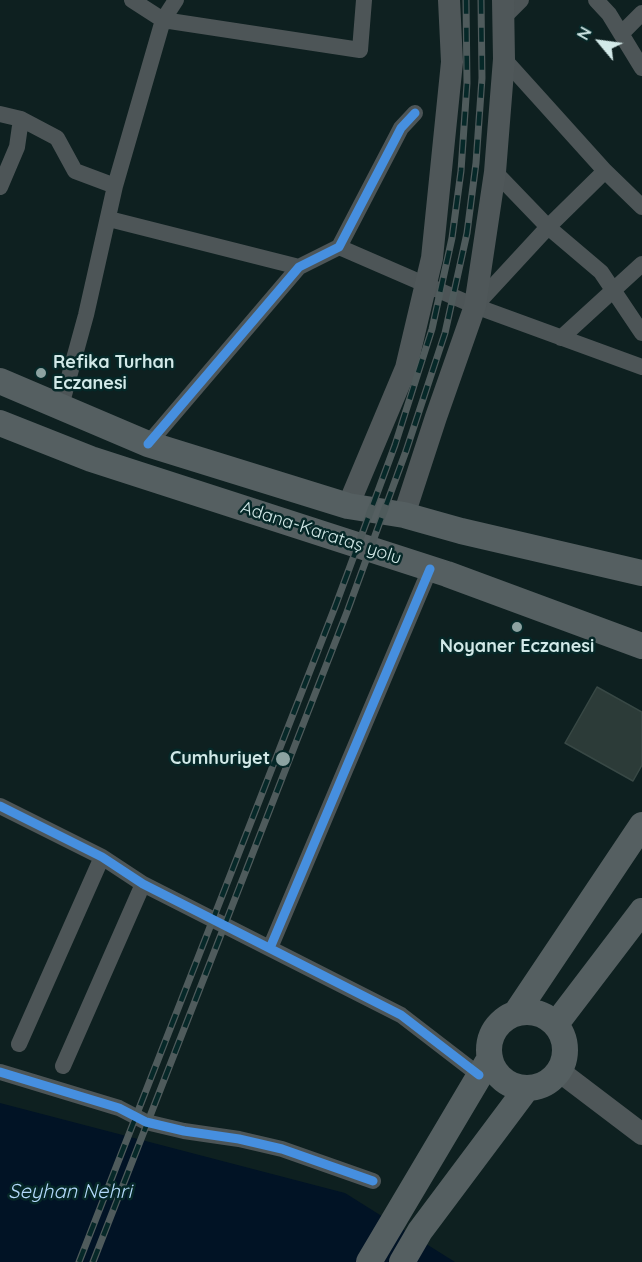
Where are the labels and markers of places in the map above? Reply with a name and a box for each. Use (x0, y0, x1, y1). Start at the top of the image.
place label: Refika Turhan Eczanesi (53, 352, 175, 394)
marker: Refika Turhan Eczanesi (34, 366, 48, 380)
marker: Noyaner Eczanesi (510, 620, 524, 634)
place label: Noyaner Eczanesi (440, 636, 594, 658)
place label: Cumhuriyet (170, 748, 270, 770)
marker: Cumhuriyet (274, 750, 292, 768)

